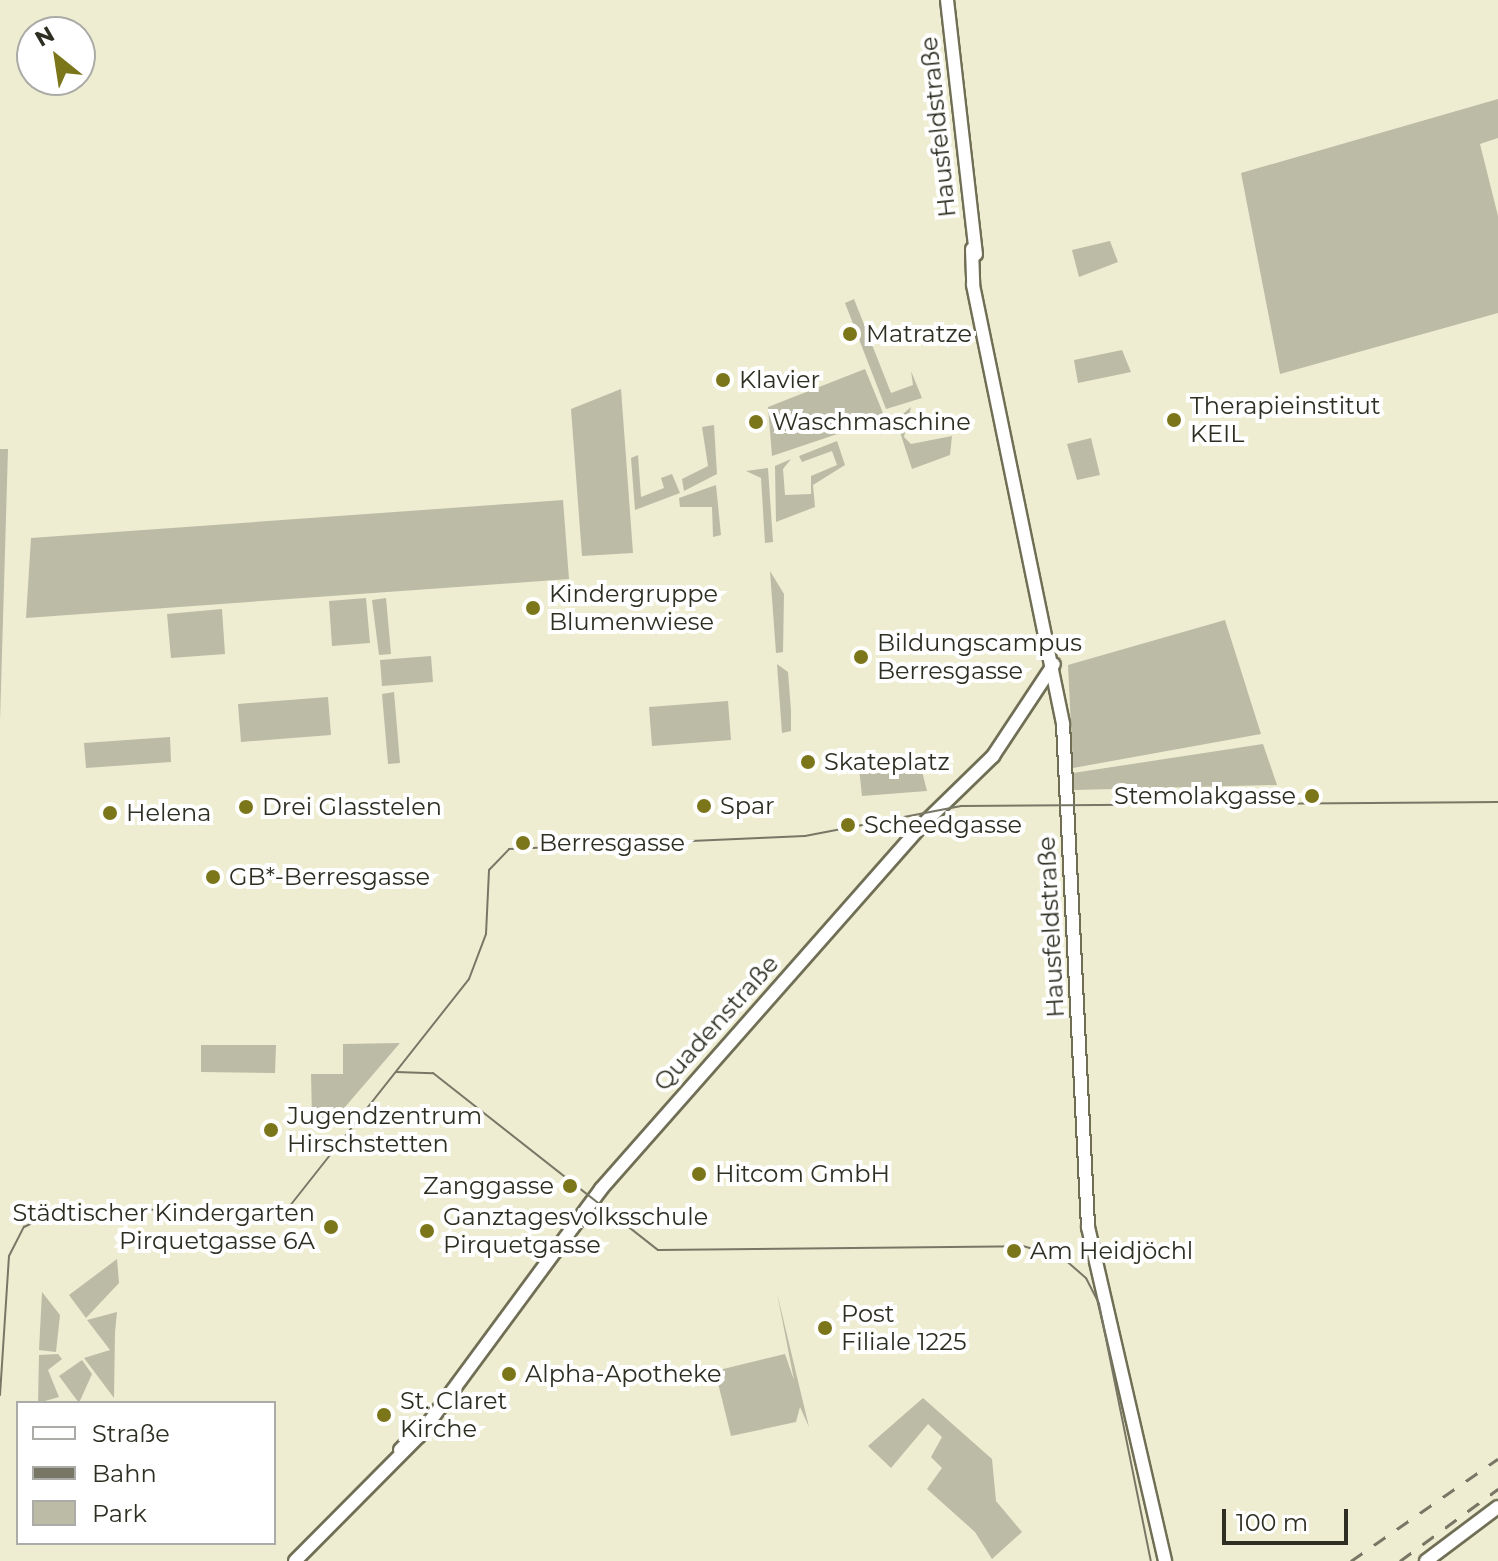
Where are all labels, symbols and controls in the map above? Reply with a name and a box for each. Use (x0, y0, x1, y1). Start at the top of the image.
north arrow (16, 16, 96, 96)
text: N (30, 20, 59, 53)
street label: Hausfeldstraße (914, 35, 962, 219)
place label: Matratze (866, 320, 972, 348)
marker: Matratze (841, 325, 859, 343)
place label: Klavier (739, 366, 820, 394)
marker: Klavier (714, 371, 732, 389)
place label: Therapieinstitut KEIL (1190, 392, 1381, 448)
place label: Waschmaschine (772, 408, 971, 436)
marker: Therapieinstitut KEIL (1165, 411, 1183, 429)
marker: Waschmaschine (747, 413, 765, 431)
place label: Kindergruppe Blumenwiese (549, 580, 718, 636)
marker: Kindergruppe Blumenwiese (524, 599, 542, 617)
place label: Bildungscampus Berresgasse (877, 629, 1082, 685)
marker: Bildungscampus Berresgasse (852, 648, 870, 666)
place label: Skateplatz (824, 748, 950, 776)
marker: Skateplatz (799, 753, 817, 771)
place label: Stemolakgasse (1114, 782, 1296, 810)
marker: Stemolakgasse (1303, 787, 1321, 805)
place label: Spar (720, 792, 775, 820)
place label: Drei Glasstelen (262, 793, 442, 821)
marker: Spar (695, 797, 713, 815)
marker: Drei Glasstelen (237, 798, 255, 816)
place label: Helena (126, 799, 211, 827)
marker: Helena (101, 804, 119, 822)
place label: Scheedgasse (864, 811, 1022, 839)
marker: Scheedgasse (839, 816, 857, 834)
place label: Berresgasse (539, 829, 685, 857)
marker: Berresgasse (514, 834, 532, 852)
street label: Hausfeldstraße (1032, 836, 1070, 1018)
place label: GB*-Berresgasse (229, 863, 430, 891)
marker: GB*-Berresgasse (204, 868, 222, 886)
street label: Quadenstraße (648, 949, 784, 1097)
place label: Jugendzentrum Hirschstetten (287, 1102, 482, 1158)
marker: Jugendzentrum Hirschstetten (262, 1121, 280, 1139)
place label: Hitcom GmbH (715, 1160, 890, 1188)
marker: Hitcom GmbH (690, 1165, 708, 1183)
place label: Zanggasse (423, 1172, 554, 1200)
marker: Zanggasse (561, 1177, 579, 1195)
place label: Städtischer Kindergarten Pirquetgasse 6A (12, 1199, 315, 1255)
place label: Ganztagesvolksschule Pirquetgasse (443, 1203, 708, 1259)
marker: Städtischer Kindergarten Pirquetgasse 6A (322, 1218, 340, 1236)
marker: Ganztagesvolksschule Pirquetgasse (418, 1222, 436, 1240)
place label: Am Heidjöchl (1030, 1237, 1193, 1265)
marker: Am Heidjöchl (1005, 1242, 1023, 1260)
place label: Post Filiale 1225 (841, 1300, 966, 1356)
marker: Post Filiale 1225 (816, 1319, 834, 1337)
place label: Alpha-Apotheke (525, 1360, 721, 1388)
marker: Alpha-Apotheke (500, 1365, 518, 1383)
place label: St. Claret Kirche (400, 1387, 507, 1443)
legend (16, 1401, 276, 1545)
marker: St. Claret Kirche (375, 1406, 393, 1424)
text: Straße (92, 1419, 170, 1448)
text: Bahn (92, 1459, 157, 1488)
scale bar (1226, 1493, 1352, 1543)
text: Park (92, 1499, 147, 1528)
text: 100 m (1236, 1508, 1308, 1537)

